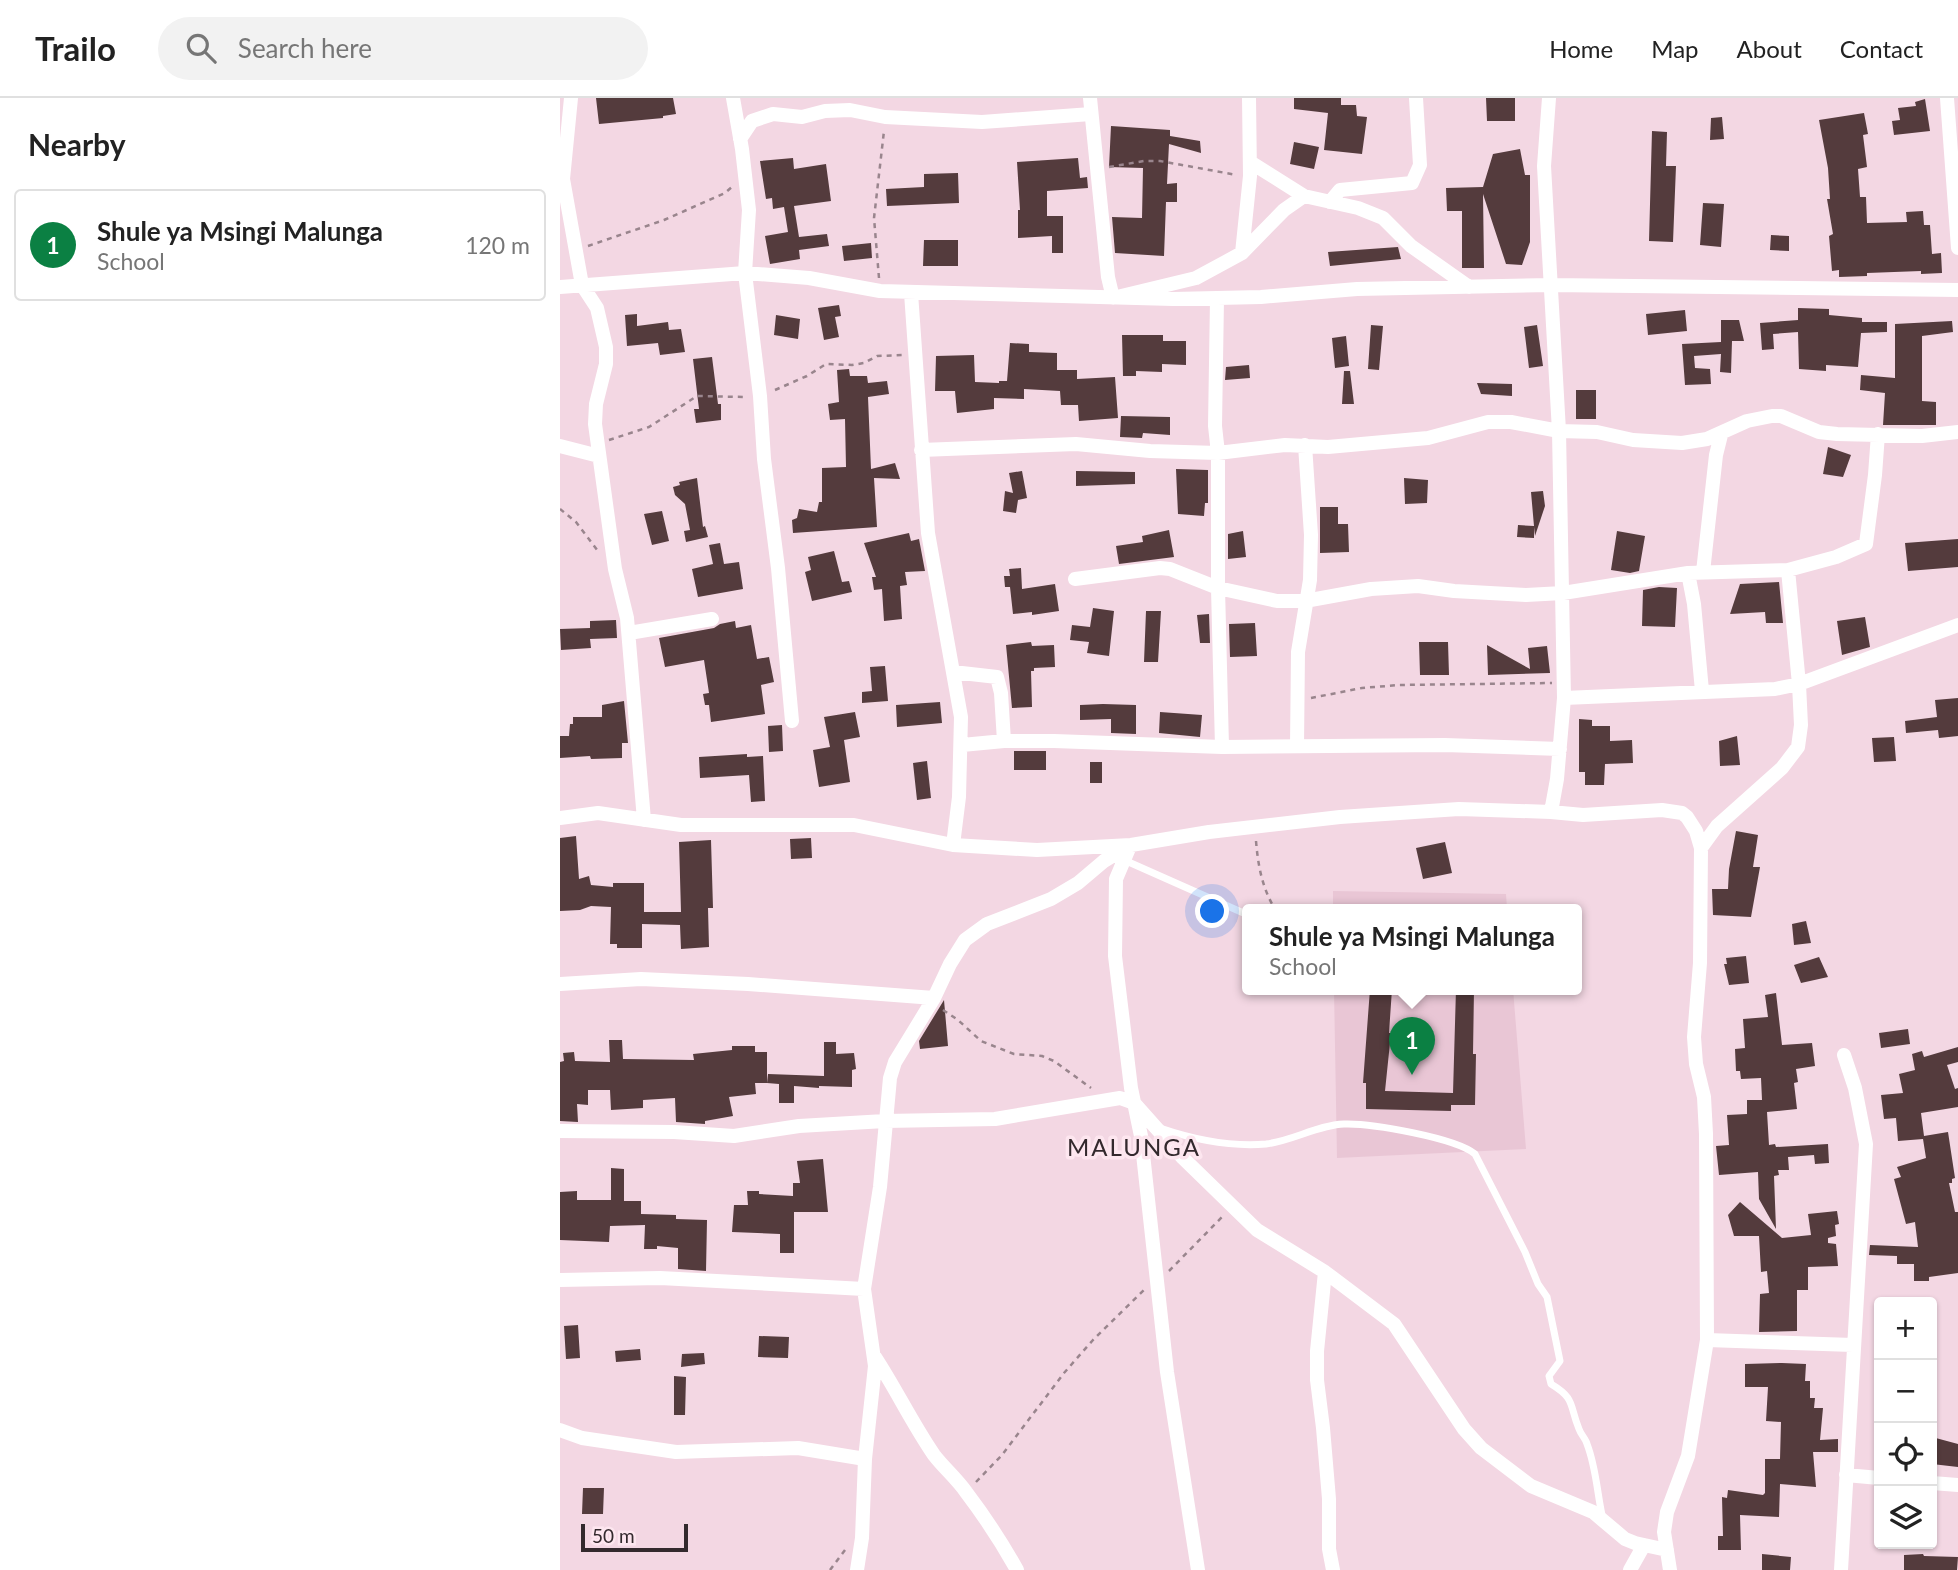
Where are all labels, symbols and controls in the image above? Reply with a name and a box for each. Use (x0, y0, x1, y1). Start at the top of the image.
search box (158, 17, 648, 80)
text: Trailo (35, 28, 116, 68)
icon: search (182, 29, 220, 67)
text: Search here (238, 32, 372, 64)
text: Home (1549, 34, 1613, 63)
text: Map (1651, 34, 1699, 63)
text: About (1737, 34, 1802, 63)
text: Contact (1840, 34, 1923, 63)
text: Nearby (28, 126, 126, 162)
text: Shule ya Msingi Malunga (97, 215, 383, 247)
text: 1 (46, 231, 60, 259)
text: 120 m (465, 231, 530, 259)
text: School (97, 247, 165, 275)
your location (1195, 894, 1229, 928)
popup (1242, 904, 1582, 995)
text: Shule ya Msingi Malunga (1269, 920, 1555, 952)
text: School (1269, 952, 1337, 980)
pin: 1 (1389, 1017, 1435, 1075)
district label: MALUNGA (1067, 1132, 1201, 1161)
map controls (1874, 1297, 1937, 1549)
button: + (1874, 1297, 1937, 1360)
button: − (1874, 1360, 1937, 1423)
button: locate (1874, 1423, 1937, 1486)
button: layers (1874, 1486, 1937, 1549)
scale bar (581, 1521, 688, 1553)
text: 50 m (592, 1524, 635, 1547)

